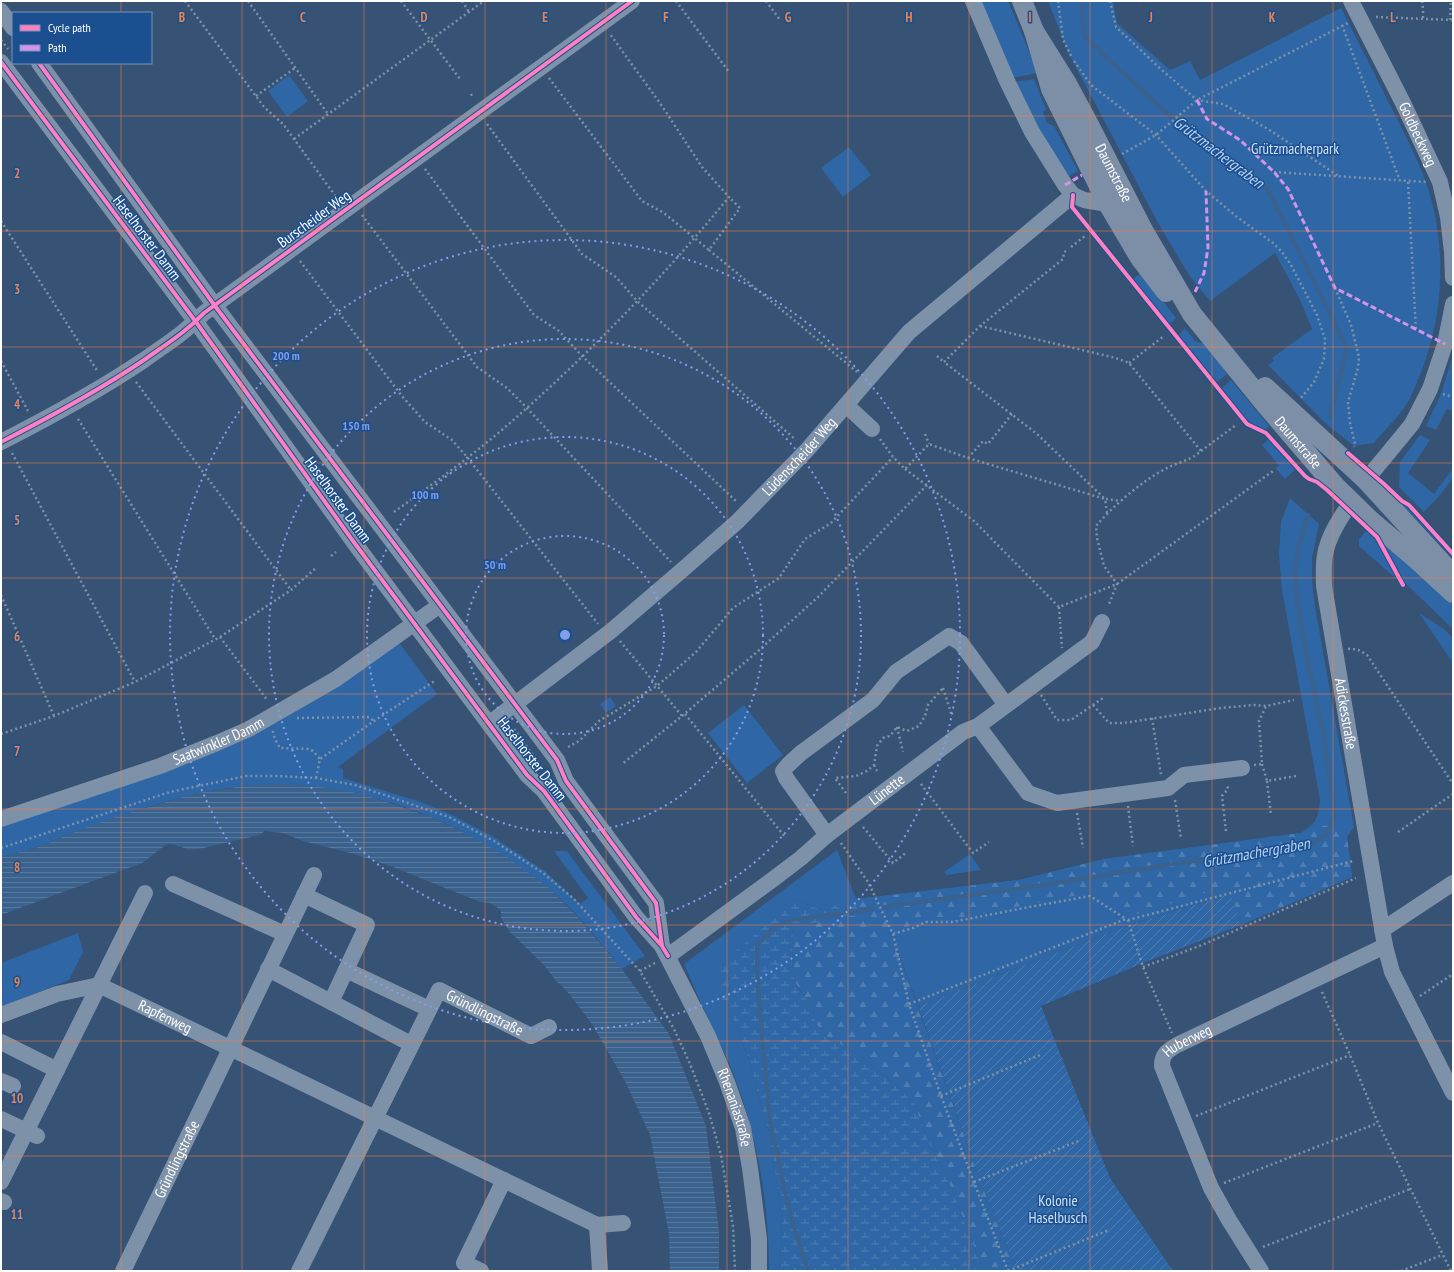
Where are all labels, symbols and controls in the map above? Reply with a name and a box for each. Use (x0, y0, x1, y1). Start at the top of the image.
text: B (179, 9, 185, 26)
text: C (300, 9, 306, 26)
text: D (421, 9, 428, 26)
text: E (542, 9, 548, 26)
text: F (663, 9, 669, 26)
text: G (785, 9, 792, 26)
text: H (906, 9, 913, 26)
text: I (1028, 9, 1032, 26)
text: J (1148, 9, 1153, 26)
text: K (1269, 9, 1276, 26)
text: L (1390, 9, 1396, 26)
legend (12, 12, 152, 64)
text: Cycle path (48, 20, 91, 35)
text: Path (48, 40, 66, 55)
street label: Goldbeckweg (1395, 99, 1441, 169)
water label: Grützmachergraben (1170, 111, 1269, 193)
park label: Grützmacherpark (1251, 139, 1339, 158)
street label: Daumstraße (1091, 140, 1137, 205)
text: 2 (14, 165, 20, 182)
street label: Burscheider Weg (273, 186, 354, 252)
street label: Haselhorster Damm (109, 191, 186, 284)
text: 3 (14, 281, 20, 298)
text: 200 m (272, 348, 300, 363)
text: 4 (14, 396, 21, 413)
street label: Daumstraße (1271, 412, 1326, 472)
street label: Lüdenscheider Weg (758, 413, 840, 499)
text: 150 m (342, 418, 370, 433)
street label: Haselhorster Damm (301, 453, 376, 547)
text: 100 m (411, 487, 439, 502)
text: 5 (14, 512, 20, 529)
text: 50 m (484, 557, 506, 572)
text: 6 (14, 628, 20, 645)
centre of rings (558, 628, 572, 642)
street label: Adickesstraße (1331, 676, 1362, 751)
street label: Saatwinkler Damm (170, 712, 267, 769)
street label: Haselhorster Damm (494, 713, 571, 805)
text: 7 (14, 743, 20, 760)
street label: Lünette (865, 770, 908, 809)
water label: Grützmachergraben (1201, 833, 1312, 871)
text: 8 (14, 859, 20, 876)
text: 9 (14, 974, 20, 991)
street label: Gründlingstraße (443, 985, 527, 1040)
street label: Rapfenweg (135, 995, 195, 1037)
street label: Huberweg (1158, 1020, 1215, 1061)
street label: Rhenaniastraße (713, 1065, 756, 1148)
text: 10 (11, 1090, 23, 1107)
street label: Gründlingstraße (150, 1117, 203, 1201)
park label: Kolonie Haselbusch (1029, 1191, 1087, 1227)
text: 11 (11, 1206, 23, 1223)

